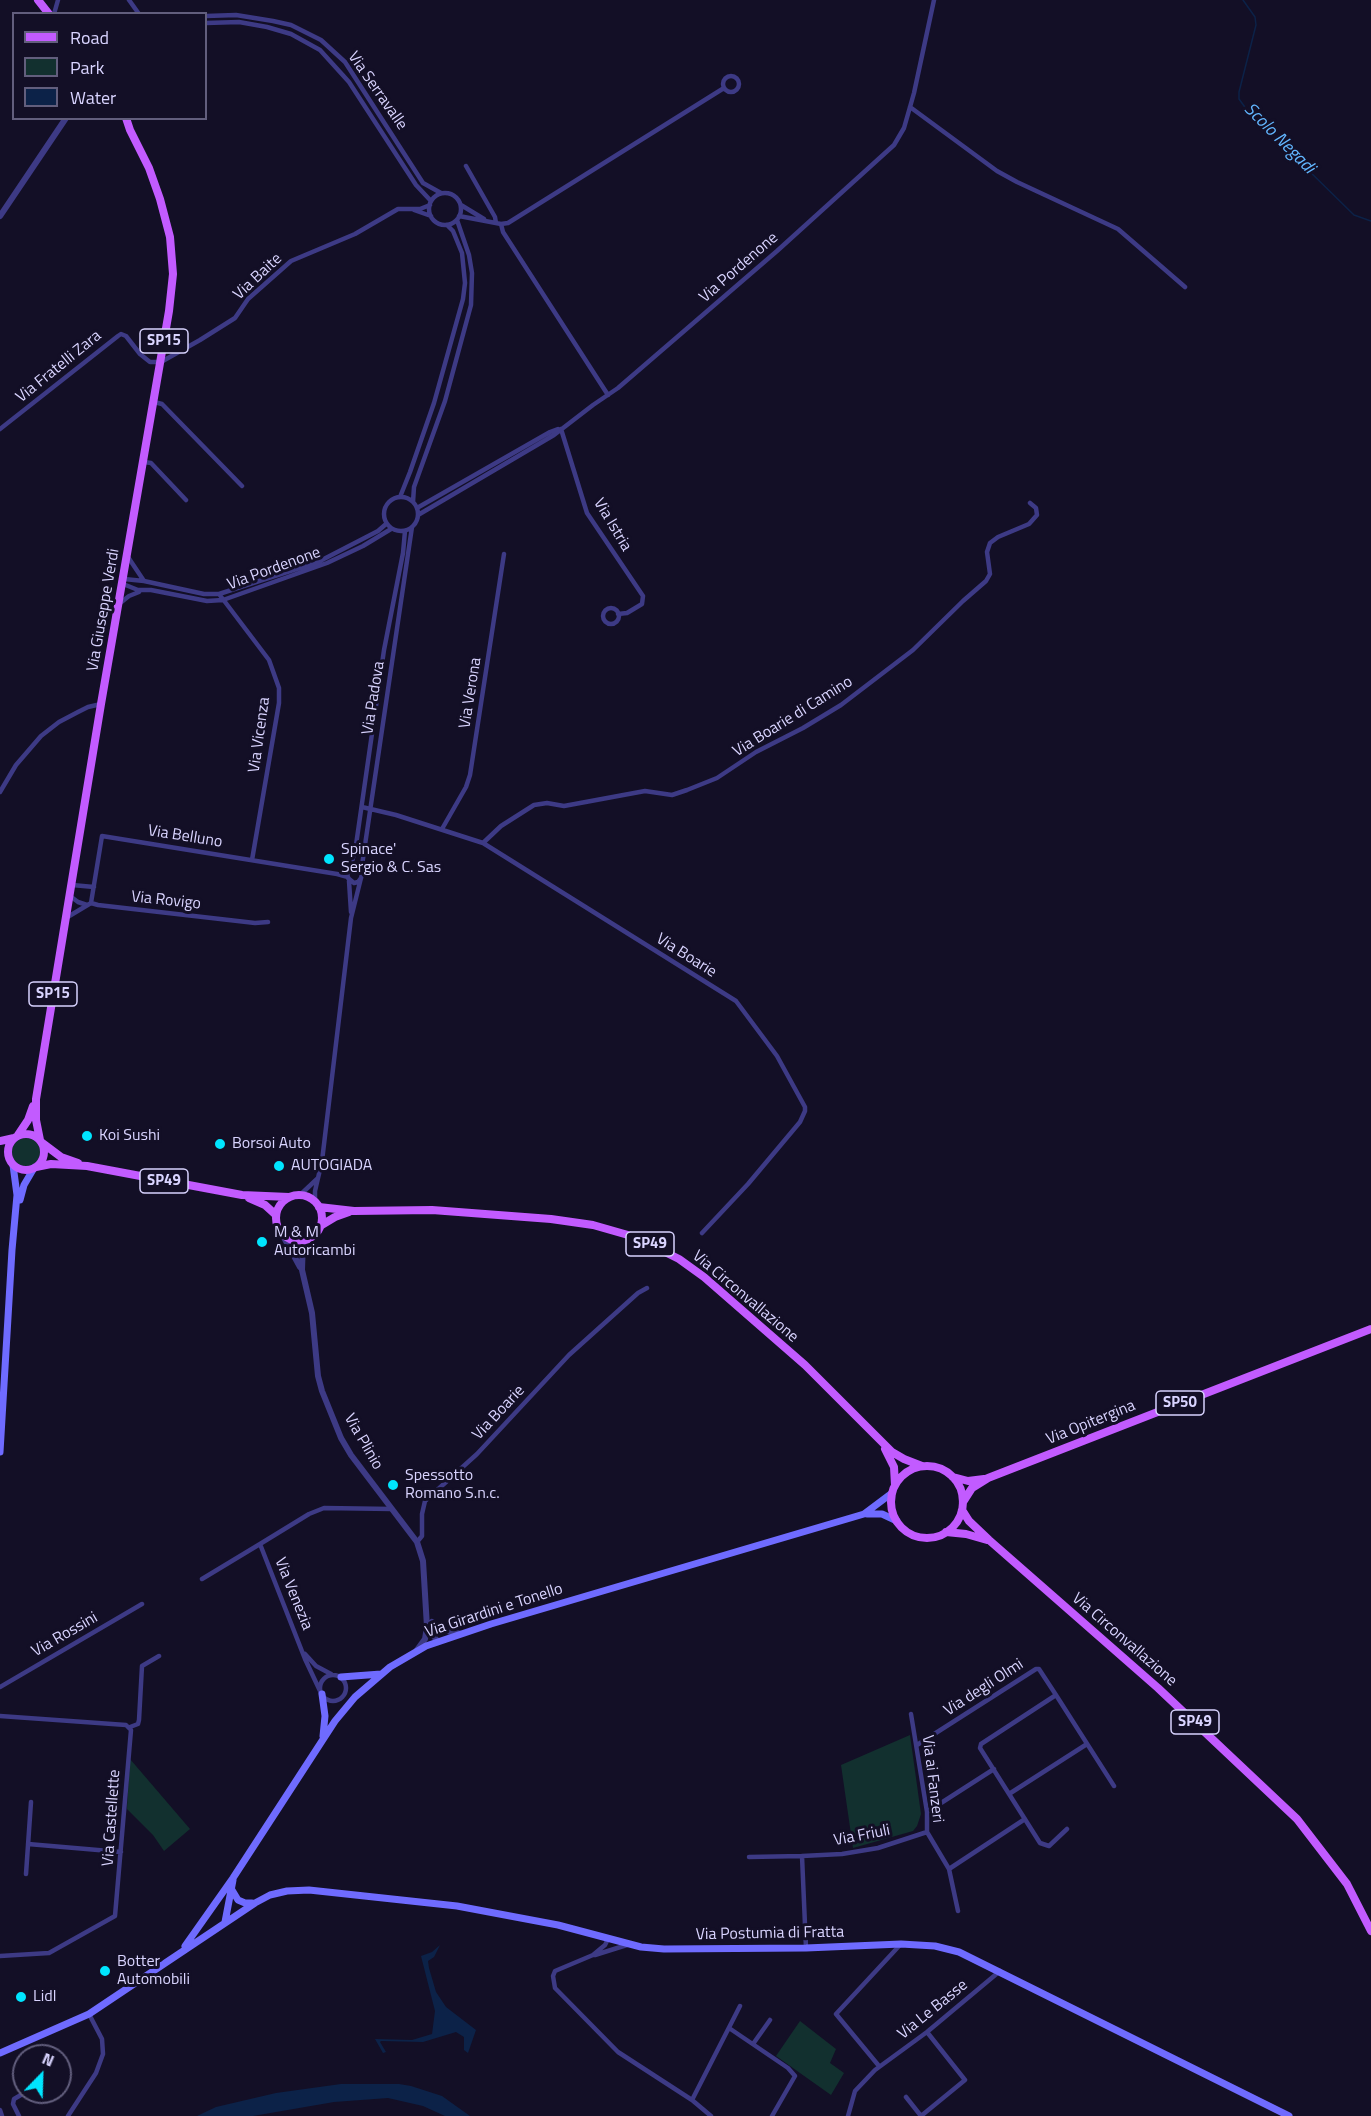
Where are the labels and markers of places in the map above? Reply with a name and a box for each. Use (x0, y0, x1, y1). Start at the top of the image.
place label: Spinace' Sergio & C. Sas (341, 840, 441, 878)
marker: Spinace' Sergio & C. Sas (322, 852, 336, 866)
place label: Koi Sushi (99, 1126, 160, 1146)
marker: Koi Sushi (80, 1129, 94, 1143)
place label: Borsoi Auto (232, 1134, 311, 1154)
marker: Borsoi Auto (213, 1137, 227, 1151)
place label: AUTOGIADA (291, 1156, 372, 1176)
marker: AUTOGIADA (272, 1159, 286, 1173)
place label: M & M Autoricambi (274, 1223, 355, 1261)
marker: M & M Autoricambi (255, 1235, 269, 1249)
place label: Spessotto Romano S.n.c. (405, 1466, 500, 1504)
marker: Spessotto Romano S.n.c. (386, 1478, 400, 1492)
place label: Botter Automobili (117, 1952, 190, 1990)
marker: Botter Automobili (98, 1964, 112, 1978)
place label: Lidl (33, 1987, 56, 2007)
marker: Lidl (14, 1990, 28, 2004)

